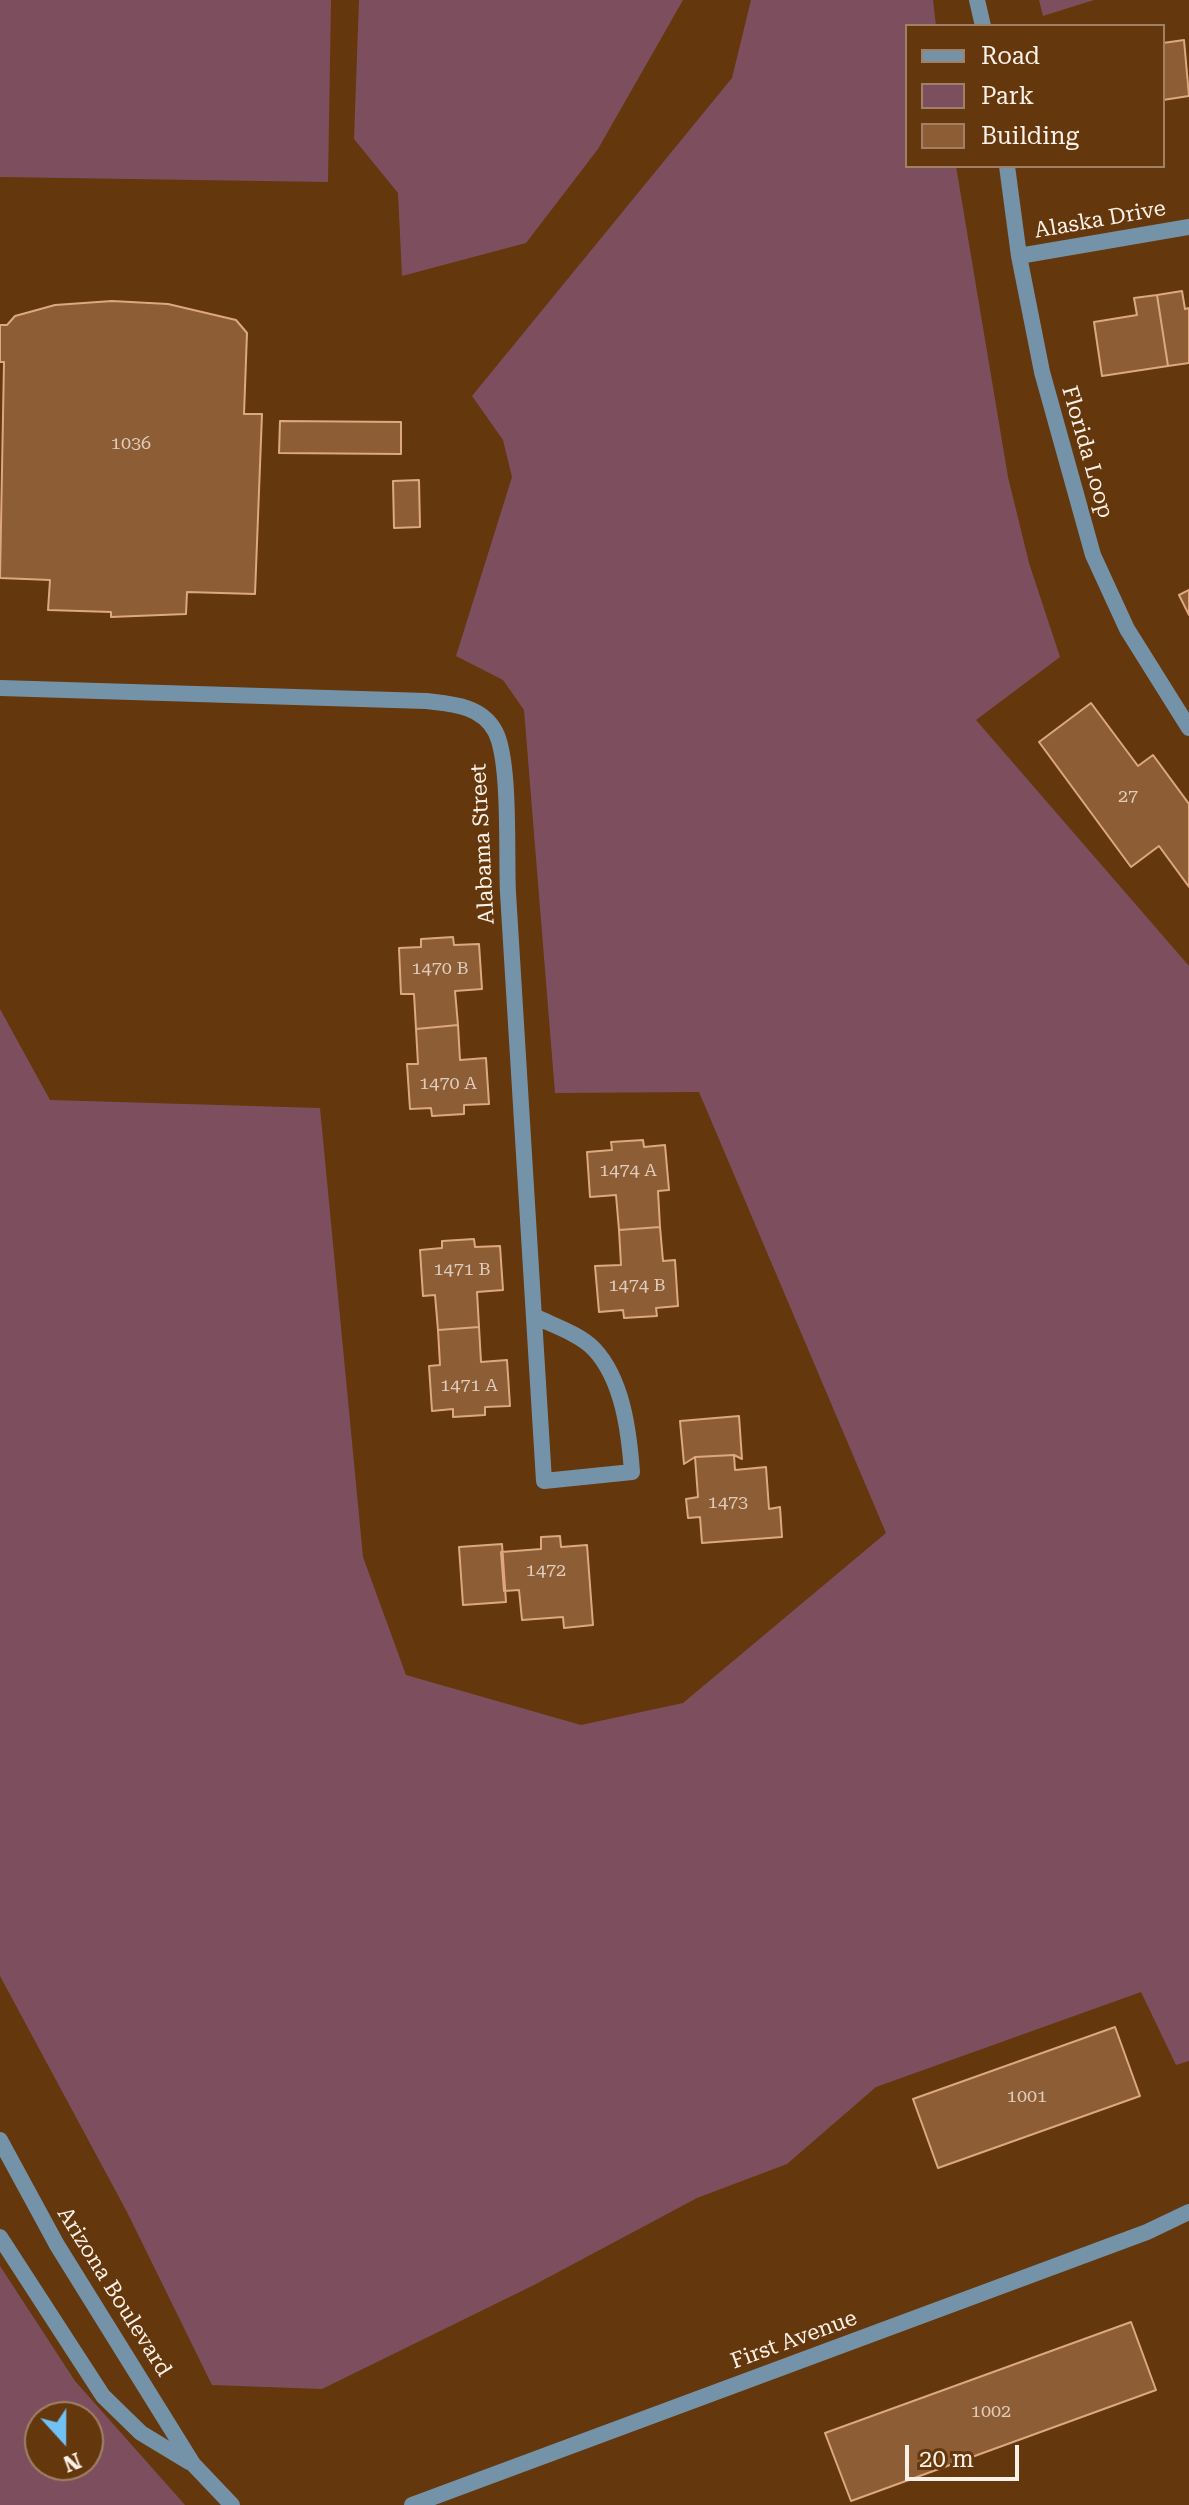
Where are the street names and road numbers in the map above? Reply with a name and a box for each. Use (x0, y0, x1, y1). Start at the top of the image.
street label: Alaska Drive (1032, 195, 1168, 245)
street label: Florida Loop (1056, 383, 1118, 521)
street label: Alabama Street (466, 763, 500, 925)
street label: Arizona Boulevard (51, 2202, 177, 2382)
street label: First Avenue (727, 2305, 861, 2375)

